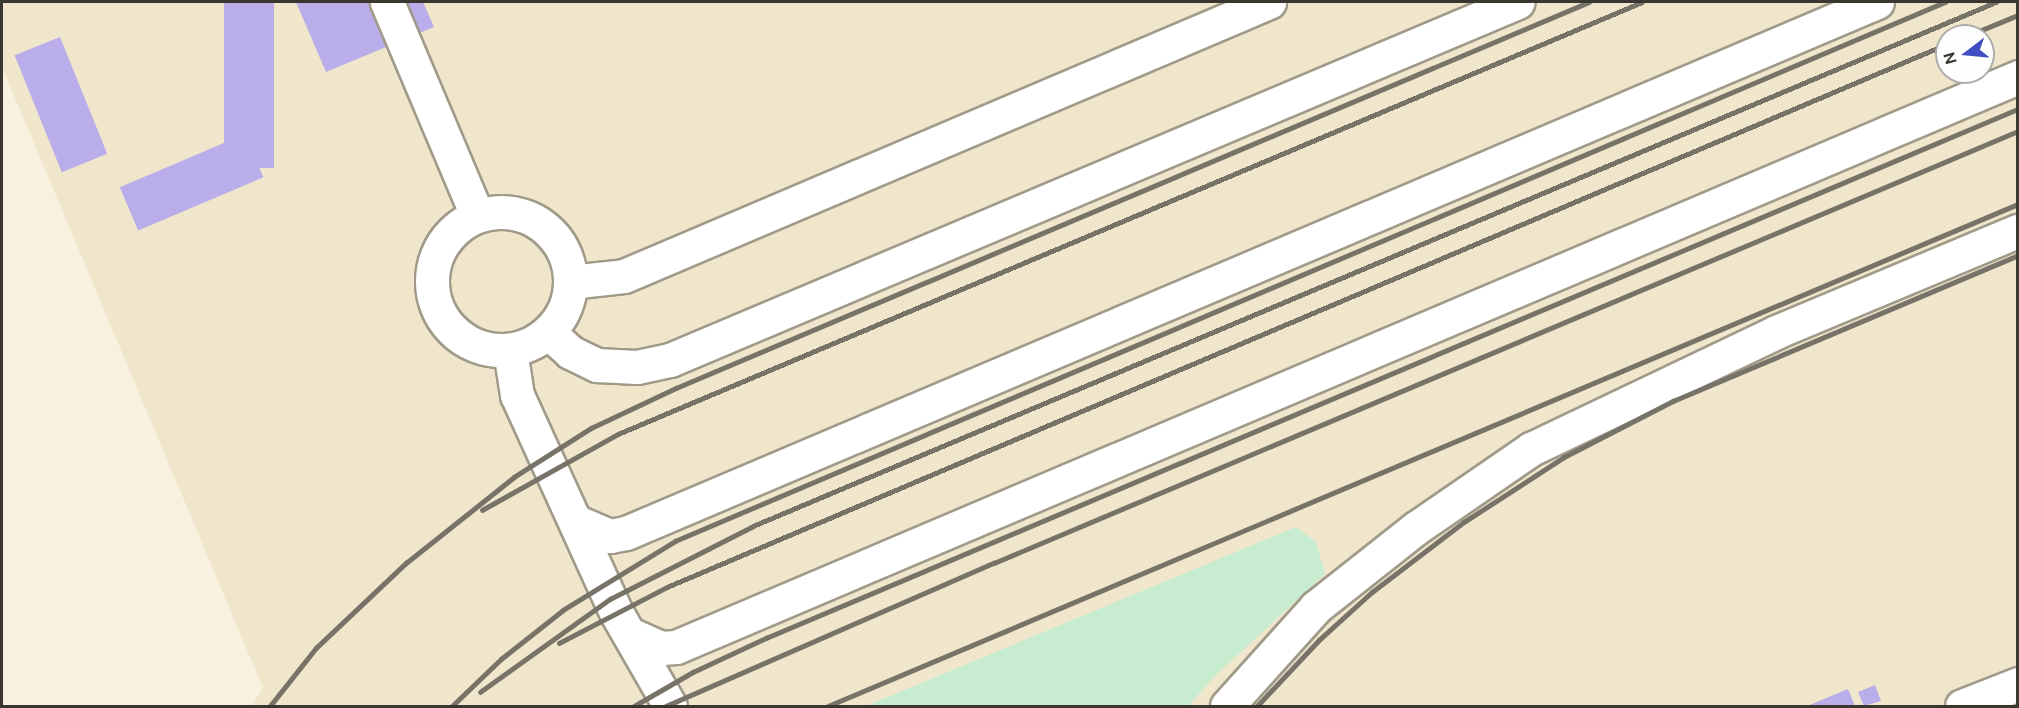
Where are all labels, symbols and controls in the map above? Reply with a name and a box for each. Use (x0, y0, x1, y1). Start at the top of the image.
north arrow (1935, 24, 1995, 84)
text: N (1939, 50, 1960, 67)

